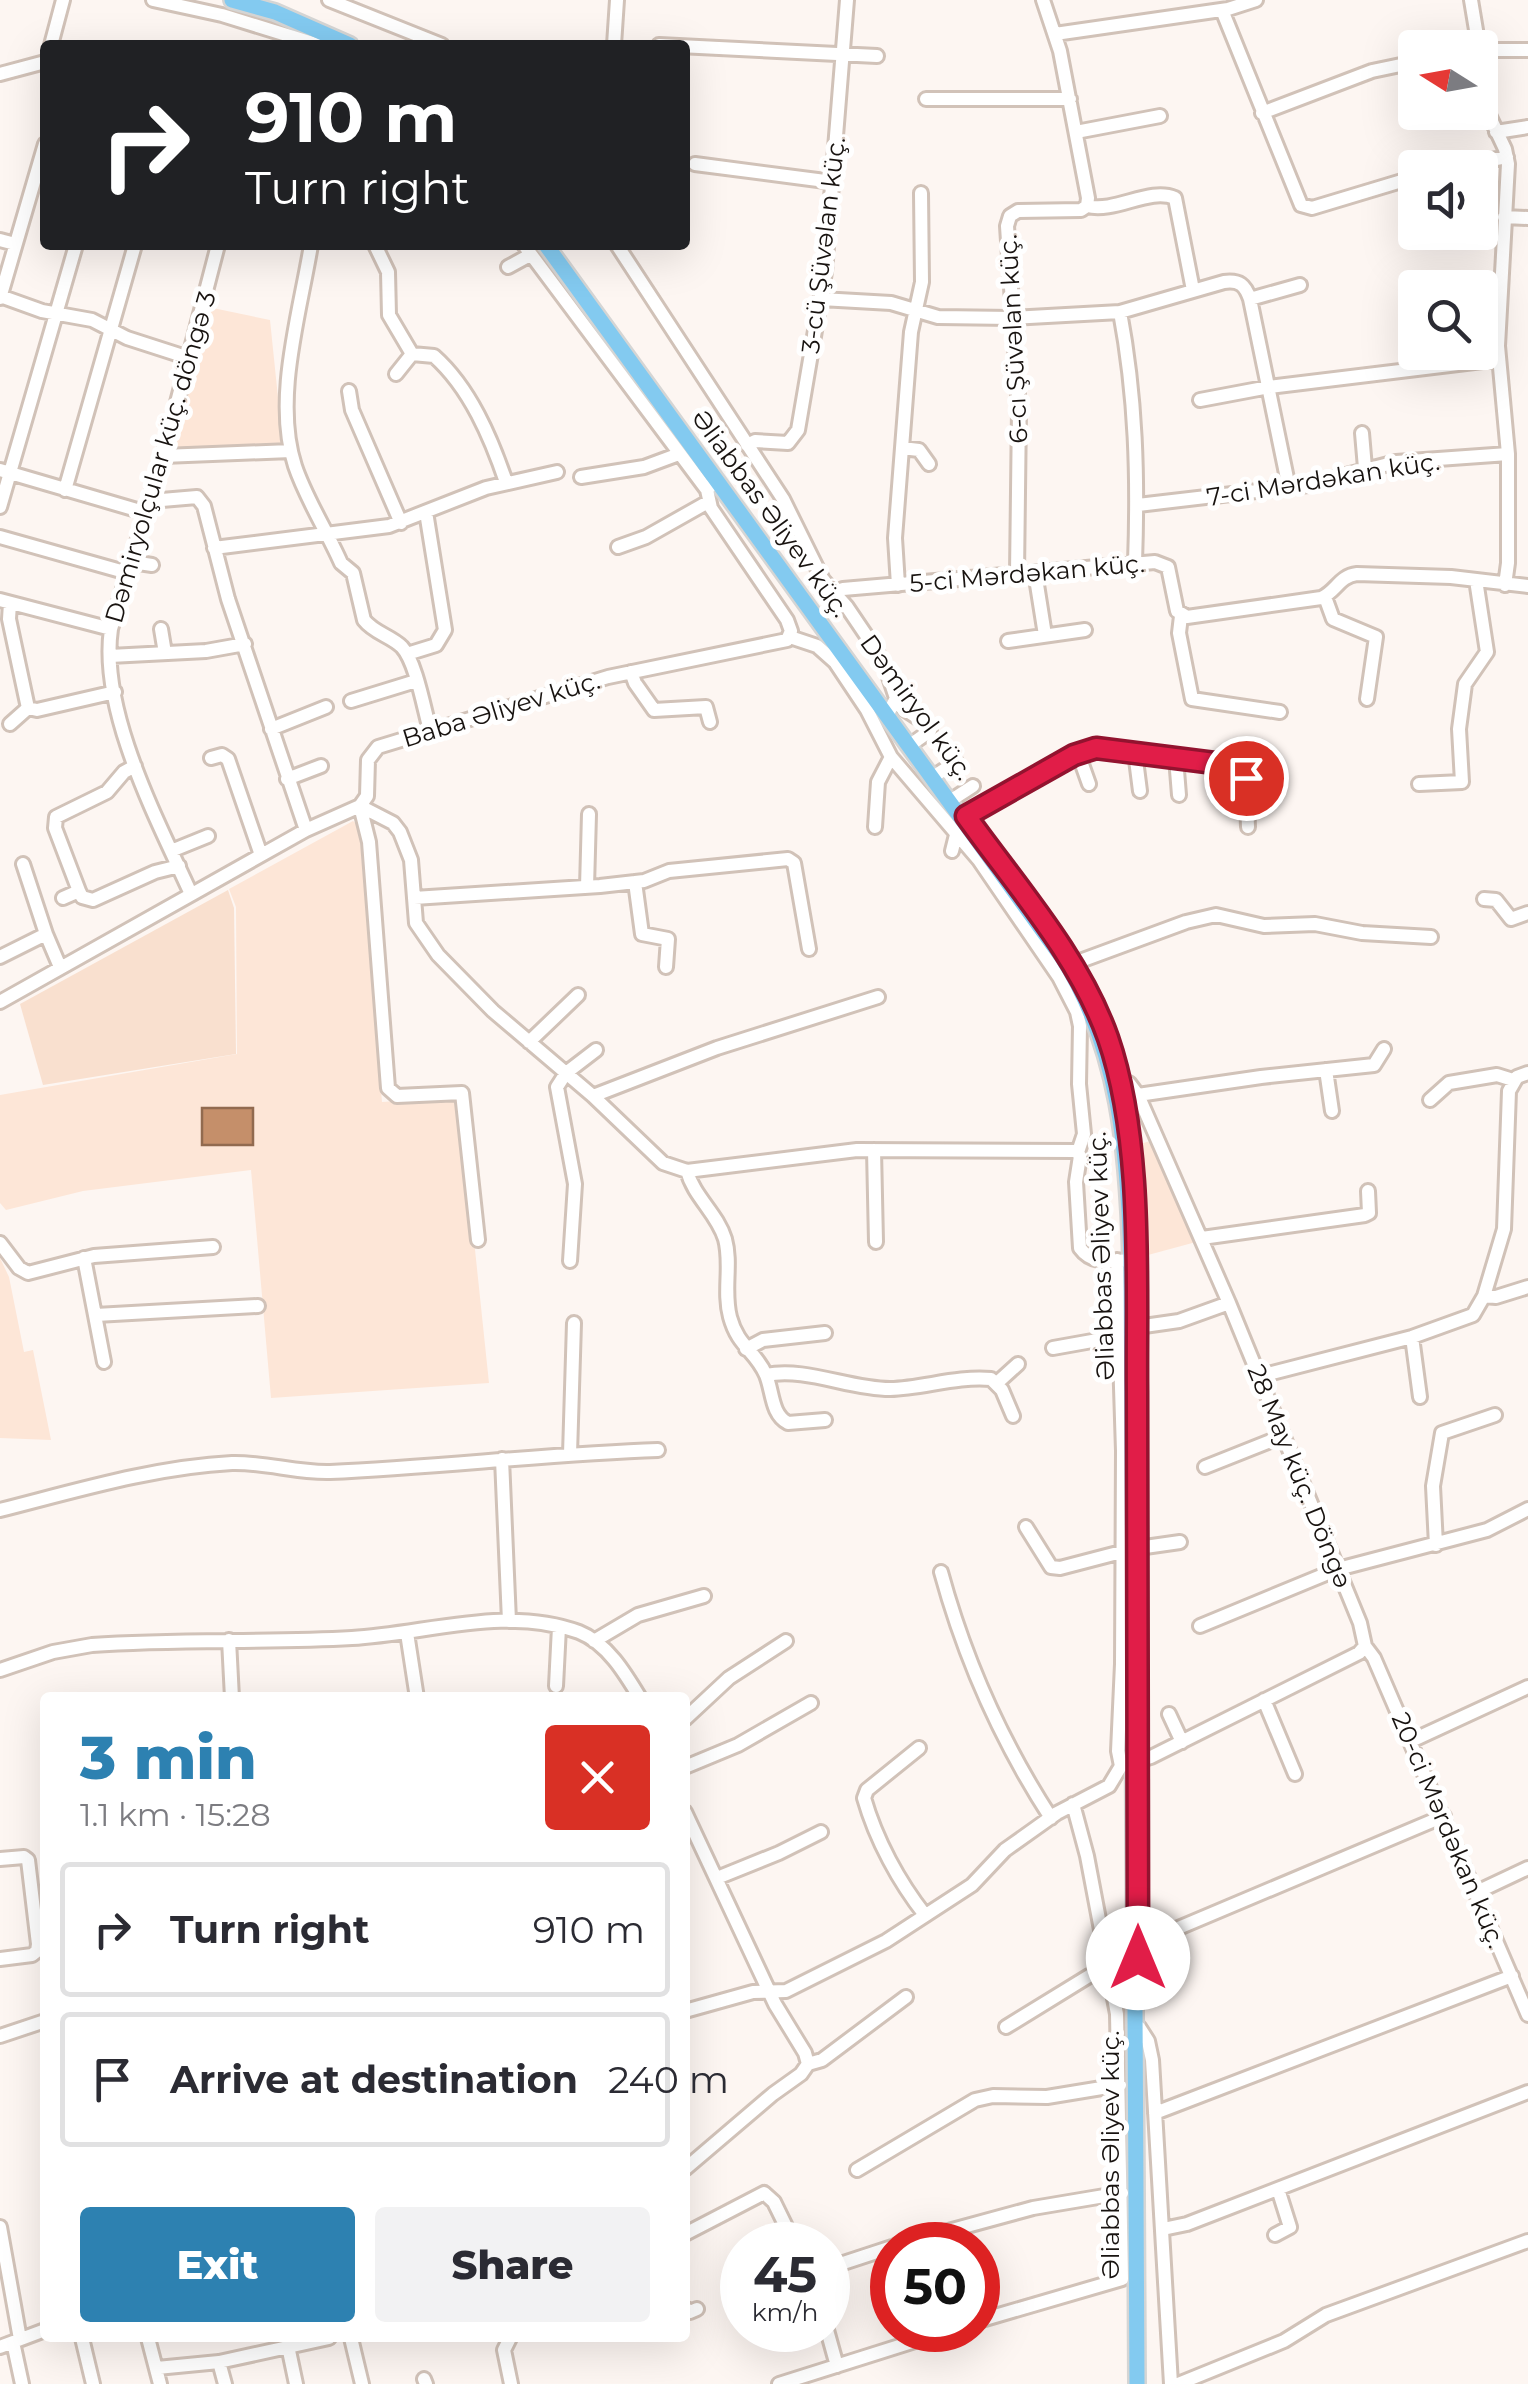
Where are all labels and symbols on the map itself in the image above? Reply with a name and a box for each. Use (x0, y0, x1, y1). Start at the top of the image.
north arrow (1398, 30, 1498, 130)
street label: 3-cü Şüvəlan küç. (795, 135, 851, 355)
street label: 6-cı Şüvəlan küç. (993, 234, 1033, 444)
street label: Dəmiryolçular küç. döngə 3 (98, 288, 222, 626)
street label: Əliabbas Əliyev küç. (686, 403, 856, 623)
street label: 7-ci Mərdəkan küç. (1204, 446, 1442, 512)
street label: 5-ci Mərdəkan küç. (908, 548, 1146, 598)
street label: Dəmiryol küç. (854, 628, 980, 786)
street label: Baba Əliyev küç. (399, 665, 603, 753)
pin (1204, 736, 1289, 821)
street label: Əliabbas Əliyev küç. (1082, 1131, 1120, 1381)
street label: 28 May küç. Döngə (1241, 1360, 1359, 1592)
street label: 20-ci Mərdəkan küç. (1386, 1708, 1512, 1952)
position arrow (1086, 1906, 1190, 2010)
street label: Əliabbas Əliyev küç. (1095, 2030, 1125, 2280)
speed limit sign: 50 (870, 2222, 1000, 2352)

